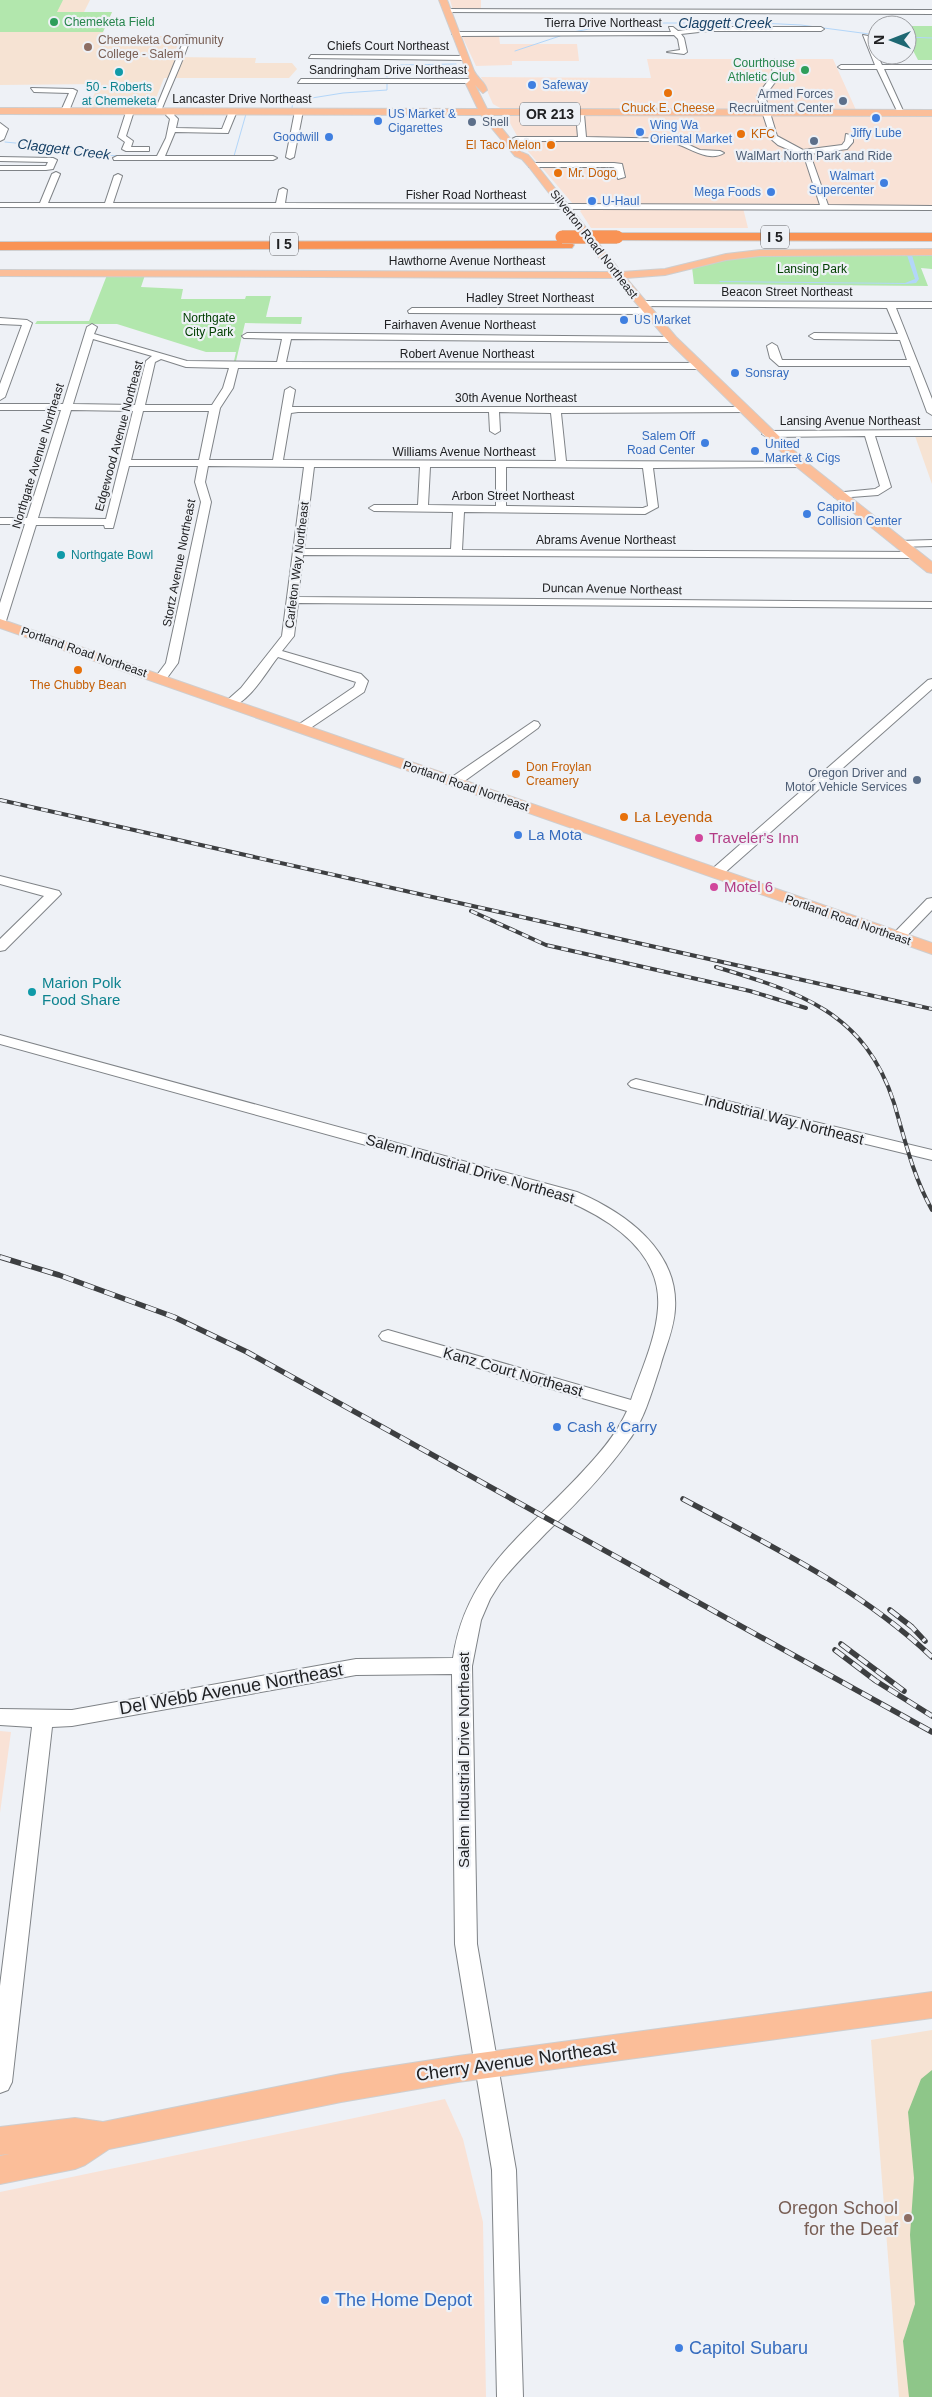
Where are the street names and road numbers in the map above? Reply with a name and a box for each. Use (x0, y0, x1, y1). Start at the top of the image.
street label: Tierra Drive Northeast (544, 16, 662, 30)
street label: Chiefs Court Northeast (327, 39, 450, 53)
street label: Sandringham Drive Northeast (309, 63, 468, 77)
street label: Lancaster Drive Northeast (172, 92, 312, 106)
road number: OR 213 (520, 102, 580, 126)
street label: Silverton Road Northeast (547, 187, 641, 302)
street label: Fisher Road Northeast (406, 188, 527, 202)
road number: I 5 (761, 226, 789, 248)
road number: I 5 (270, 232, 298, 255)
street label: Hawthorne Avenue Northeast (389, 254, 546, 268)
street label: Beacon Street Northeast (721, 285, 853, 299)
street label: Hadley Street Northeast (466, 291, 595, 305)
street label: Fairhaven Avenue Northeast (384, 318, 537, 332)
street label: Robert Avenue Northeast (400, 347, 535, 361)
street label: Edgewood Avenue Northeast (92, 359, 146, 513)
street label: Northgate Avenue Northeast (9, 381, 67, 530)
street label: 30th Avenue Northeast (455, 391, 578, 405)
street label: Lansing Avenue Northeast (780, 414, 921, 428)
street label: Williams Avenue Northeast (392, 445, 536, 459)
street label: Arbon Street Northeast (452, 489, 575, 503)
street label: Stortz Avenue Northeast (160, 497, 198, 628)
street label: Carleton Way Northeast (282, 500, 312, 629)
street label: Abrams Avenue Northeast (536, 533, 677, 547)
street label: Duncan Avenue Northeast (542, 581, 683, 597)
street label: Portland Road Northeast (19, 624, 149, 680)
street label: Portland Road Northeast (401, 758, 531, 814)
street label: Portland Road Northeast (783, 892, 913, 948)
street label: Industrial Way Northeast (703, 1091, 866, 1148)
street label: Salem Industrial Drive Northeast (364, 1131, 577, 1207)
street label: Kanz Court Northeast (441, 1343, 586, 1400)
street label: Salem Industrial Drive Northeast (455, 1651, 472, 1868)
street label: Del Webb Avenue Northeast (118, 1659, 344, 1719)
street label: Cherry Avenue Northeast (415, 2037, 617, 2085)

